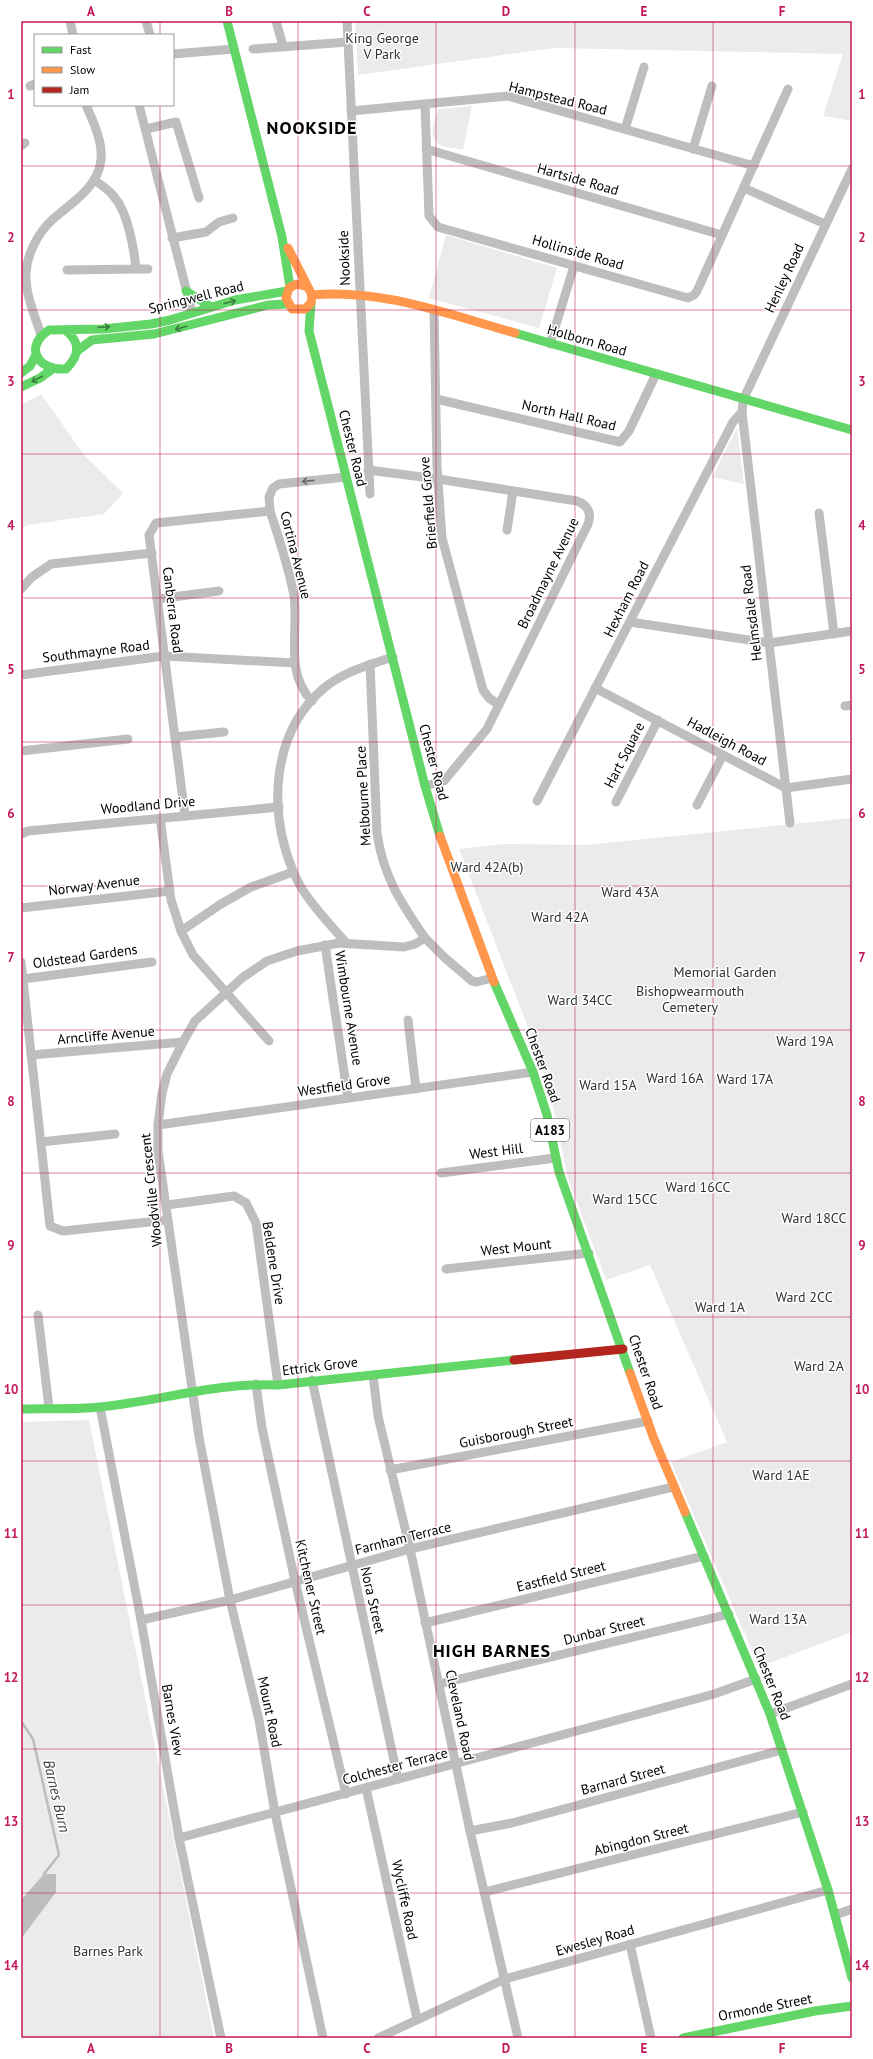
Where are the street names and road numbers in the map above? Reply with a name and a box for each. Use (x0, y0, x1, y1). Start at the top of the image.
street label: Hampstead Road (507, 77, 609, 119)
street label: Hartside Road (535, 159, 621, 199)
street label: Nookside (334, 230, 354, 286)
street label: Hollinside Road (530, 230, 626, 274)
street label: Henley Road (760, 240, 808, 316)
street label: Springwell Road (147, 276, 245, 318)
street label: Holborn Road (545, 320, 629, 360)
street label: North Hall Road (520, 395, 618, 435)
street label: Chester Road (335, 408, 371, 488)
street label: Brierfield Grove (415, 456, 441, 550)
street label: Cortina Avenue (276, 509, 316, 601)
street label: Broadmayne Avenue (513, 514, 583, 632)
street label: Hexham Road (599, 558, 653, 640)
street label: Helmsdale Road (736, 564, 766, 662)
street label: Canberra Road (159, 566, 187, 654)
street label: Southmayne Road (41, 635, 151, 667)
street label: Hadleigh Road (684, 713, 770, 769)
street label: Hart Square (600, 719, 648, 791)
street label: Chester Road (415, 722, 453, 802)
street label: Melbourne Place (351, 746, 375, 846)
street label: Woodland Drive (100, 792, 196, 818)
street label: Norway Avenue (47, 870, 141, 900)
street label: Oldstead Gardens (32, 940, 139, 972)
street label: Wimbourne Avenue (331, 949, 367, 1067)
street label: Arncliffe Avenue (57, 1022, 155, 1048)
street label: Chester Road (521, 1025, 565, 1105)
street label: Westfield Grove (297, 1070, 391, 1100)
road number: A183 (531, 1119, 569, 1141)
street label: Woodville Crescent (136, 1132, 166, 1248)
street label: West Hill (468, 1139, 524, 1163)
street label: Beldene Drive (259, 1220, 289, 1306)
street label: West Mount (480, 1234, 553, 1260)
street label: Chester Road (625, 1332, 667, 1412)
street label: Ettrick Grove (281, 1352, 359, 1380)
street label: Guisborough Street (458, 1412, 575, 1452)
street label: Farnham Terrace (353, 1517, 453, 1559)
street label: Kitchener Street (291, 1538, 331, 1637)
street label: Eastfield Street (515, 1556, 608, 1596)
street label: Nora Street (357, 1565, 389, 1635)
street label: Dunbar Street (561, 1611, 647, 1649)
street label: Chester Road (749, 1643, 795, 1723)
street label: Cleveland Road (442, 1668, 478, 1762)
street label: Mount Road (254, 1675, 286, 1749)
street label: Barnes View (158, 1683, 188, 1758)
street label: Colchester Terrace (340, 1743, 450, 1789)
street label: Barnard Street (579, 1759, 667, 1799)
street label: Abingdon Street (592, 1818, 690, 1859)
street label: Wycliffe Road (388, 1858, 422, 1942)
street label: Ewesley Road (554, 1920, 636, 1960)
street label: Ormonde Street (717, 1989, 814, 2025)

